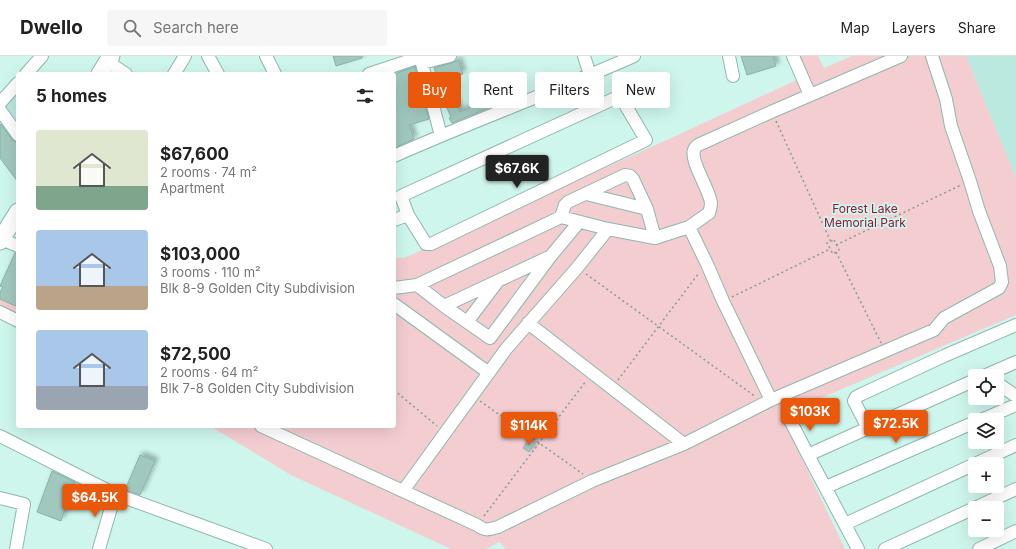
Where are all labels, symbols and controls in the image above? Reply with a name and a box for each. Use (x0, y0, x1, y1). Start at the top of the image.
search box (107, 10, 387, 46)
text: Dwello (20, 16, 83, 39)
icon: search (121, 17, 143, 39)
text: Search here (153, 18, 239, 37)
text: Map (841, 19, 870, 36)
text: Layers (892, 19, 936, 36)
text: Share (958, 19, 996, 36)
chip: Buy (408, 72, 461, 108)
chip: Rent (469, 72, 527, 108)
chip: Filters (535, 72, 604, 108)
chip: New (612, 72, 670, 108)
icon: filters (354, 85, 376, 107)
text: 5 homes (36, 86, 107, 106)
text: $67,600 (160, 144, 229, 164)
icon: home (68, 146, 116, 194)
pin: $67.6K (484, 155, 550, 189)
text: $67.6K (495, 160, 539, 176)
text: 2 rooms · 74 m² (160, 164, 257, 180)
text: Apartment (160, 180, 225, 196)
park label: Forest Lake Memorial Park (824, 201, 906, 230)
text: $103,000 (160, 244, 240, 264)
icon: home (68, 246, 116, 294)
text: 3 rooms · 110 m² (160, 264, 261, 280)
text: Blk 8-9 Golden City Subdivision (160, 280, 355, 296)
text: $72,500 (160, 344, 231, 364)
icon: home (68, 346, 116, 394)
text: 2 rooms · 64 m² (160, 364, 258, 380)
map controls (968, 369, 1004, 537)
button: locate (968, 369, 1004, 405)
text: Blk 7-8 Golden City Subdivision (160, 380, 354, 396)
pin: $103K (782, 398, 838, 432)
text: $103K (790, 403, 830, 419)
pin: $72.5K (863, 410, 929, 444)
pin: $114K (501, 412, 557, 446)
button: layers (968, 413, 1004, 449)
text: $72.5K (873, 415, 919, 431)
text: $114K (510, 417, 548, 433)
button: + (968, 457, 1004, 493)
pin: $64.5K (62, 484, 128, 518)
text: $64.5K (71, 489, 119, 505)
button: − (968, 501, 1004, 537)

